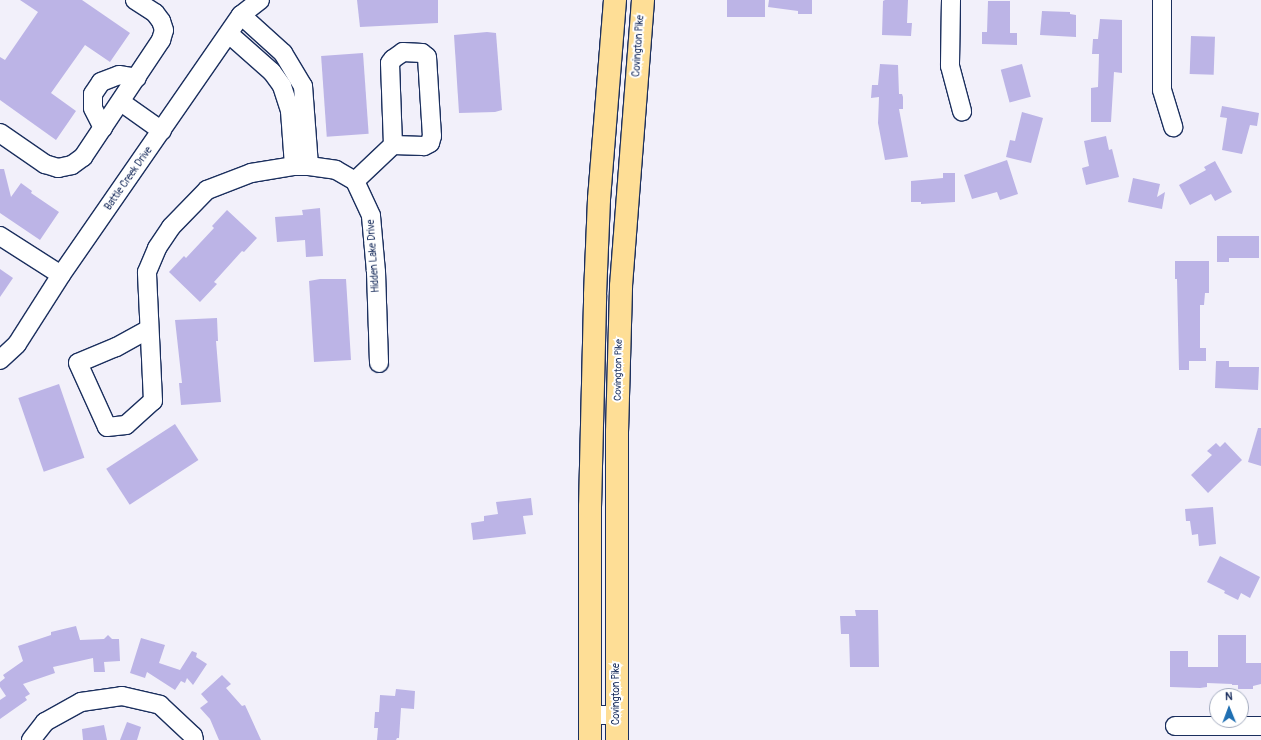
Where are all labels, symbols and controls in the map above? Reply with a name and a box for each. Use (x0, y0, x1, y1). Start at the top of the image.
street label: Covington Pike (631, 15, 647, 77)
street label: Battle Creek Drive (103, 145, 155, 213)
street label: Hidden Lake Drive (365, 219, 383, 293)
street label: Covington Pike (612, 339, 626, 401)
street label: Covington Pike (611, 663, 623, 725)
north arrow (1209, 688, 1249, 728)
text: N (1225, 690, 1233, 703)

